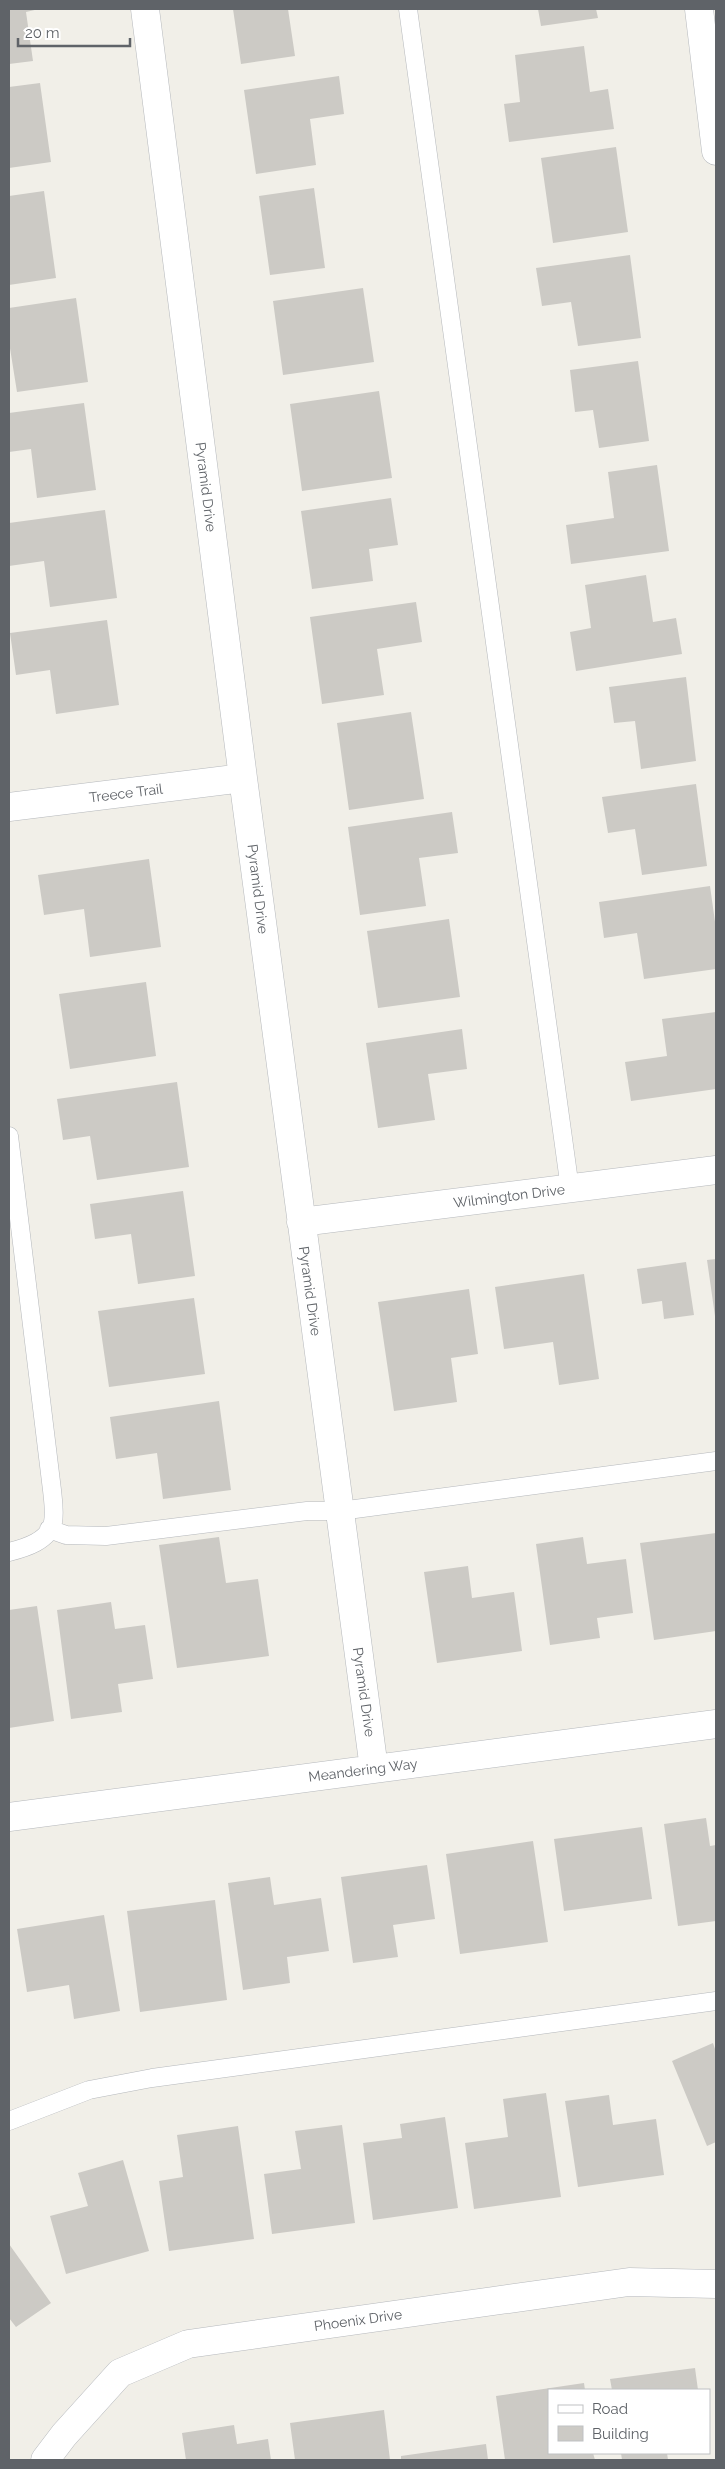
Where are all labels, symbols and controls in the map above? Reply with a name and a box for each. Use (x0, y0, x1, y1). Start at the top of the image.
scale bar (18, 15, 130, 47)
text: 20 m (25, 24, 60, 42)
street label: Pyramid Drive (193, 441, 219, 533)
street label: Treece Trail (88, 781, 164, 805)
street label: Pyramid Drive (245, 843, 271, 935)
street label: Wilmington Drive (452, 1181, 566, 1211)
street label: Pyramid Drive (296, 1245, 324, 1337)
street label: Pyramid Drive (350, 1646, 378, 1738)
street label: Meandering Way (307, 1755, 419, 1785)
street label: Phoenix Drive (313, 2306, 403, 2334)
legend (548, 2389, 710, 2454)
text: Road (592, 2400, 628, 2418)
text: Building (592, 2425, 649, 2443)

